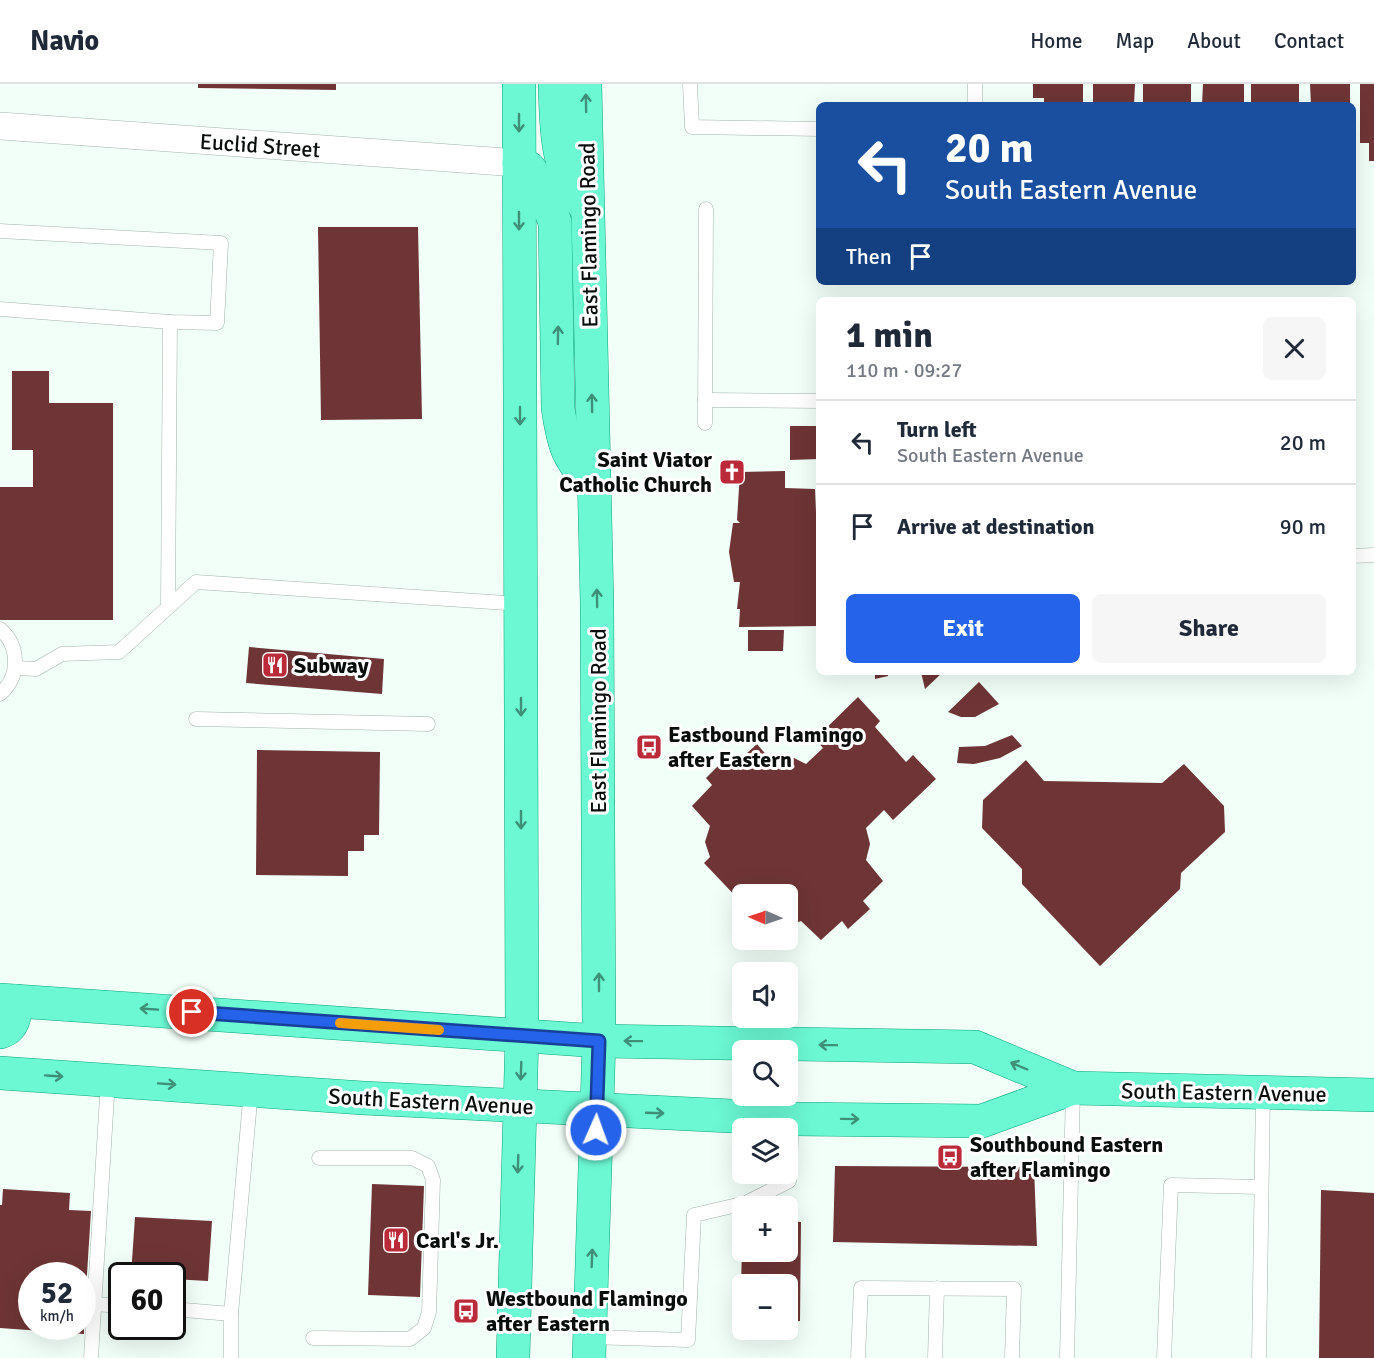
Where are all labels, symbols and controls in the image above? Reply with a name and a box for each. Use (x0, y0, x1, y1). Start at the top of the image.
text: Navio (30, 24, 99, 58)
text: Home (1030, 28, 1083, 54)
text: Map (1116, 28, 1154, 54)
text: About (1187, 28, 1241, 54)
text: Contact (1274, 28, 1344, 54)
one-way arrow (580, 94, 592, 114)
one-way arrow (513, 113, 525, 133)
text: 20 m (945, 123, 1034, 174)
icon: left (846, 126, 924, 204)
street label: Euclid Street (199, 128, 321, 163)
street label: East Flamingo Road (573, 142, 604, 328)
text: South Eastern Avenue (945, 174, 1197, 207)
one-way arrow (513, 211, 525, 231)
icon: arrive (904, 240, 937, 273)
text: Then (846, 243, 892, 270)
text: 1 min (846, 313, 933, 358)
button: close (1263, 317, 1326, 380)
one-way arrow (552, 326, 564, 346)
text: 110 m · 09:27 (846, 358, 962, 383)
one-way arrow (586, 394, 598, 414)
one-way arrow (514, 406, 526, 426)
text: Turn left (897, 416, 977, 443)
icon: left (846, 426, 879, 459)
text: 20 m (1280, 429, 1326, 456)
text: South Eastern Avenue (897, 443, 1084, 468)
place label: Saint Viator Catholic Church (559, 446, 712, 498)
church icon: Saint Viator Catholic Church (717, 457, 747, 487)
icon: arrive (846, 510, 879, 543)
text: Arrive at destination (897, 513, 1094, 540)
text: 90 m (1280, 513, 1326, 540)
one-way arrow (591, 589, 603, 609)
button: Exit (846, 594, 1080, 663)
button: Share (1092, 594, 1326, 663)
street label: East Flamingo Road (585, 628, 612, 814)
restaurant icon: Subway (260, 650, 290, 680)
place label: Subway (294, 652, 369, 679)
one-way arrow (515, 696, 527, 716)
place label: Eastbound Flamingo after Eastern (668, 721, 863, 773)
bus stop icon: Eastbound Flamingo after Eastern (634, 732, 664, 762)
one-way arrow (515, 810, 527, 830)
north arrow (732, 884, 798, 950)
map controls (732, 884, 798, 1340)
button: sound (732, 962, 798, 1028)
one-way arrow (593, 973, 605, 993)
pin (166, 986, 217, 1037)
icon: arrive (175, 995, 208, 1028)
one-way arrow (140, 1004, 160, 1015)
one-way arrow (623, 1036, 643, 1047)
one-way arrow (818, 1039, 838, 1051)
button: search (732, 1040, 798, 1106)
one-way arrow (515, 1060, 527, 1080)
one-way arrow (1011, 1060, 1029, 1071)
one-way arrow (44, 1071, 64, 1082)
street label: South Eastern Avenue (1121, 1077, 1327, 1108)
one-way arrow (156, 1079, 176, 1090)
street label: South Eastern Avenue (328, 1083, 534, 1120)
position arrow (564, 1098, 628, 1162)
one-way arrow (645, 1107, 665, 1118)
one-way arrow (840, 1113, 860, 1125)
button: layers (732, 1118, 798, 1184)
place label: Southbound Eastern after Flamingo (970, 1131, 1163, 1183)
bus stop icon: Southbound Eastern after Flamingo (935, 1142, 965, 1172)
one-way arrow (513, 1154, 524, 1174)
button: + (732, 1196, 798, 1262)
restaurant icon: Carl's Jr. (381, 1225, 411, 1255)
place label: Carl's Jr. (416, 1227, 499, 1254)
one-way arrow (586, 1248, 597, 1268)
speed limit sign: 60 (108, 1262, 186, 1340)
button: − (732, 1274, 798, 1340)
text: 52 (41, 1275, 73, 1312)
place label: Westbound Flamingo after Eastern (486, 1285, 688, 1337)
bus stop icon: Westbound Flamingo after Eastern (451, 1296, 481, 1326)
text: km/h (40, 1307, 74, 1325)

